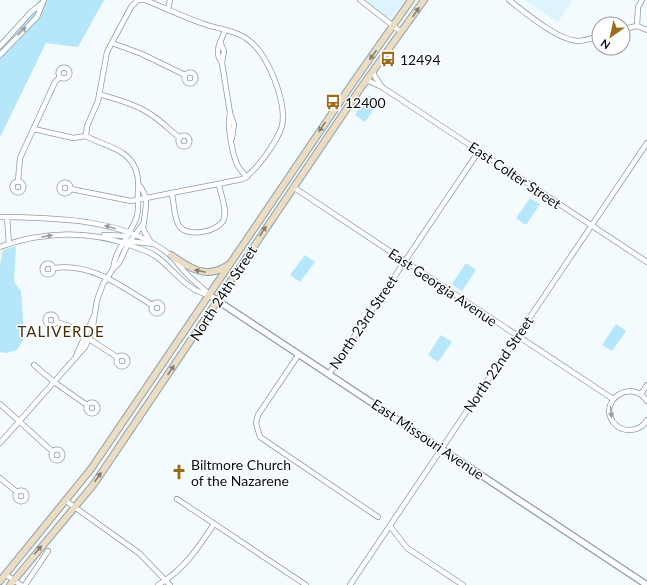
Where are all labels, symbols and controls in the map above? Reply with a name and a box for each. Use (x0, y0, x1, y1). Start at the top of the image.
one-way arrow (412, 6, 420, 17)
north arrow (591, 16, 631, 56)
one-way arrow (18, 26, 27, 36)
text: N (598, 37, 612, 52)
one-way arrow (369, 50, 377, 60)
bus stop icon: 12494 (379, 50, 397, 68)
place label: 12494 (400, 51, 441, 68)
bus stop icon: 12400 (324, 93, 342, 111)
place label: 12400 (345, 94, 386, 111)
one-way arrow (318, 122, 326, 133)
street label: East Colter Street (466, 138, 564, 212)
one-way arrow (104, 224, 116, 230)
one-way arrow (260, 225, 267, 237)
one-way arrow (41, 233, 53, 239)
street label: North 24th Street (186, 242, 260, 344)
street label: East Georgia Avenue (386, 244, 500, 330)
one-way arrow (194, 268, 206, 274)
street label: North 23rd Street (325, 272, 401, 372)
street label: North 22nd Street (460, 313, 536, 415)
district label: TALIVERDE (17, 322, 105, 340)
one-way arrow (167, 365, 175, 375)
street label: East Missouri Avenue (369, 395, 487, 483)
one-way arrow (607, 406, 614, 418)
place label: Biltmore Church of the Nazarene (191, 456, 291, 489)
church icon: Biltmore Church of the Nazarene (170, 463, 188, 481)
one-way arrow (94, 472, 102, 483)
one-way arrow (34, 545, 43, 555)

